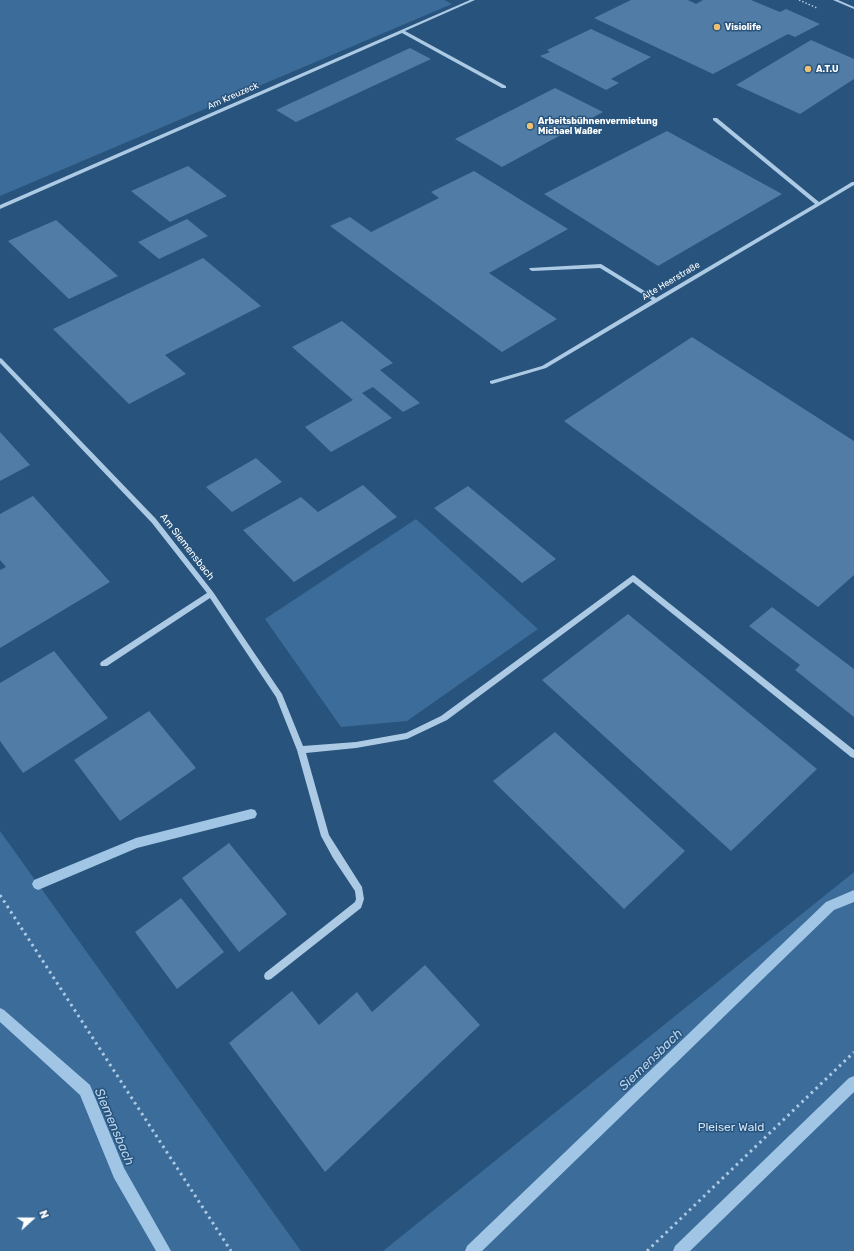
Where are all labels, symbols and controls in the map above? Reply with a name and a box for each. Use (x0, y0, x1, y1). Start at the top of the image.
marker: Visiolife (712, 22, 722, 32)
place label: Visiolife (725, 22, 761, 32)
marker: A.T.U (803, 64, 813, 74)
place label: A.T.U (816, 64, 839, 74)
street label: Am Kreuzeck (206, 80, 260, 112)
place label: Arbeitsbühnenvermietung Michael Waßer (538, 116, 658, 137)
marker: Arbeitsbühnenvermietung Michael Waßer (525, 121, 535, 131)
street label: Alte Heerstraße (640, 259, 702, 303)
street label: Am Siemensbach (157, 511, 217, 583)
water label: Siemensbach (616, 1026, 686, 1094)
water label: Siemensbach (91, 1086, 137, 1168)
park label: Pleiser Wald (698, 1121, 764, 1135)
north arrow (12, 1199, 52, 1239)
text: N (36, 1208, 51, 1221)

